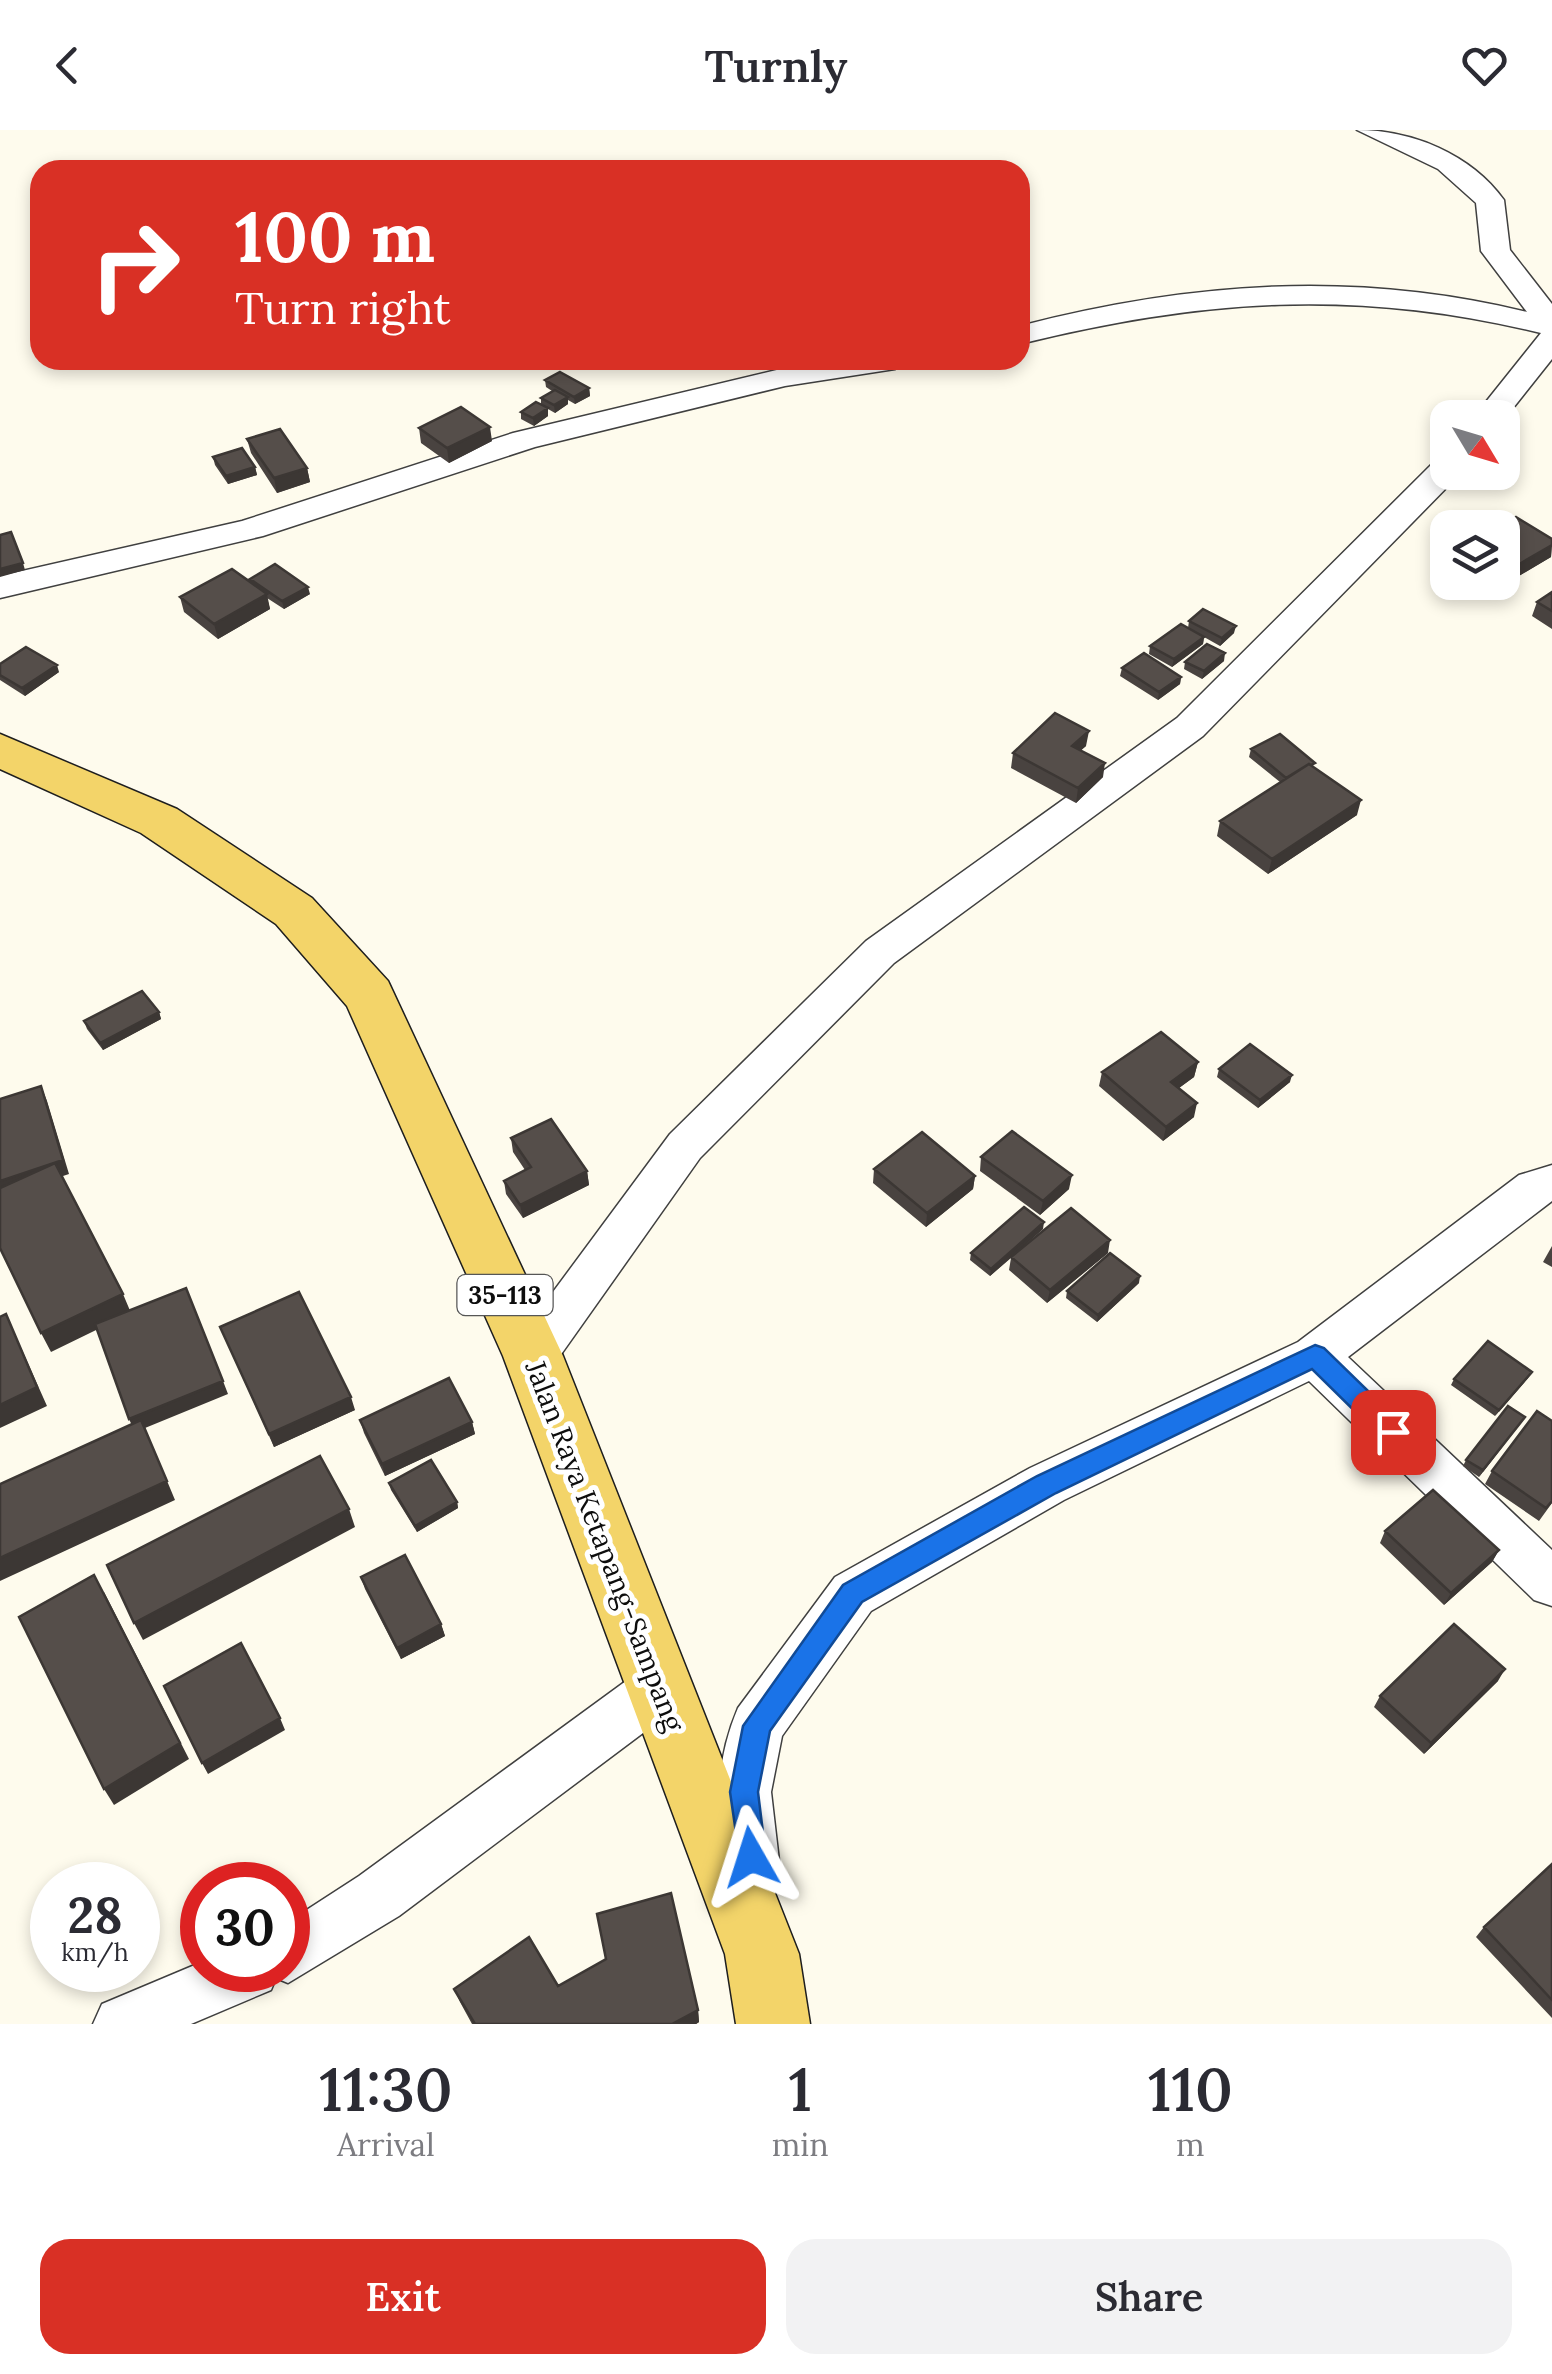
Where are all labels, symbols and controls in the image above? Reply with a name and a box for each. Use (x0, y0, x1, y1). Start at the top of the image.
text: Turnly (704, 37, 848, 94)
icon: back (40, 38, 95, 93)
icon: heart (1457, 38, 1512, 93)
text: 100 m (235, 192, 435, 281)
icon: right (70, 200, 200, 330)
text: Turn right (235, 279, 451, 336)
north arrow (1430, 400, 1520, 490)
map controls (1430, 400, 1520, 600)
button: layers (1430, 510, 1520, 600)
road number: 35-113 (458, 1275, 552, 1315)
street label: Jalan Raya Ketapang-Sampang (517, 1355, 693, 1737)
pin (1351, 1390, 1436, 1475)
icon: arrive (1366, 1405, 1421, 1460)
position arrow (699, 1805, 803, 1909)
speed limit sign: 30 (180, 1862, 310, 1992)
text: 28 (67, 1883, 123, 1947)
text: km/h (61, 1936, 129, 1968)
text: 11:30 (319, 2051, 453, 2127)
text: 1 (788, 2051, 812, 2127)
text: 110 (1148, 2051, 1233, 2127)
text: Arrival (337, 2124, 435, 2165)
text: min (772, 2124, 829, 2165)
text: m (1176, 2124, 1205, 2165)
button: Exit (40, 2239, 766, 2354)
button: Share (786, 2239, 1512, 2354)

